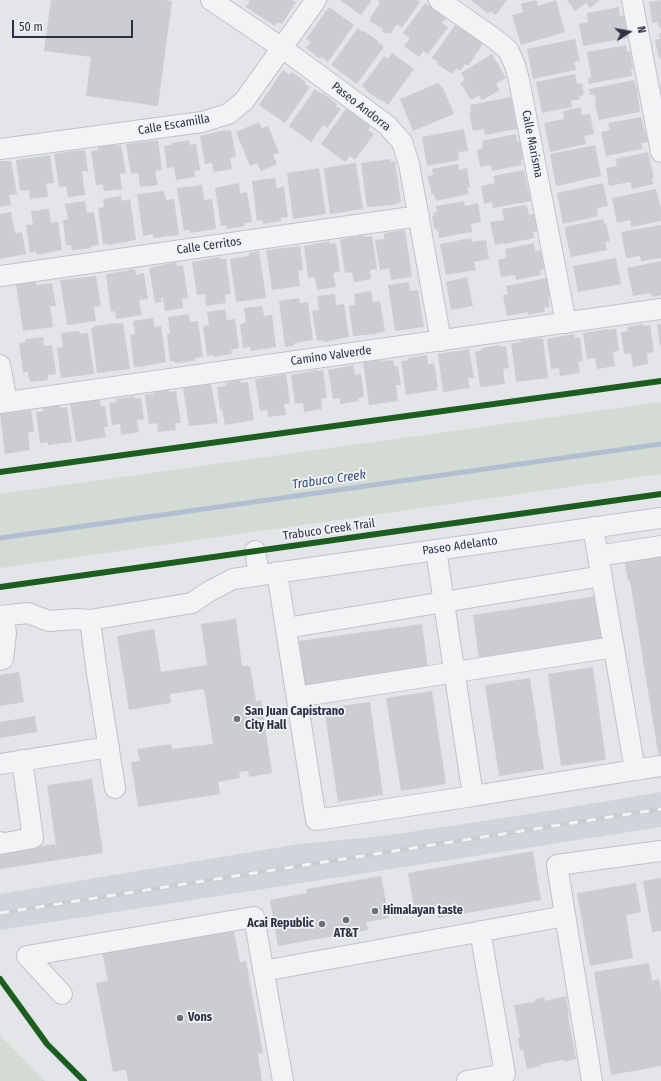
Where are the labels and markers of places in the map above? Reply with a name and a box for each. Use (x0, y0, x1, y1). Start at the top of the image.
place label: San Juan Capistrano City Hall (245, 705, 344, 733)
marker: San Juan Capistrano City Hall (232, 714, 242, 724)
place label: Himalayan taste (383, 904, 463, 918)
marker: Himalayan taste (370, 906, 380, 916)
marker: AT&T (341, 915, 351, 925)
place label: Acai Republic (247, 917, 314, 931)
marker: Acai Republic (317, 919, 327, 929)
place label: AT&T (334, 927, 358, 941)
place label: Vons (188, 1011, 212, 1025)
marker: Vons (175, 1013, 185, 1023)

